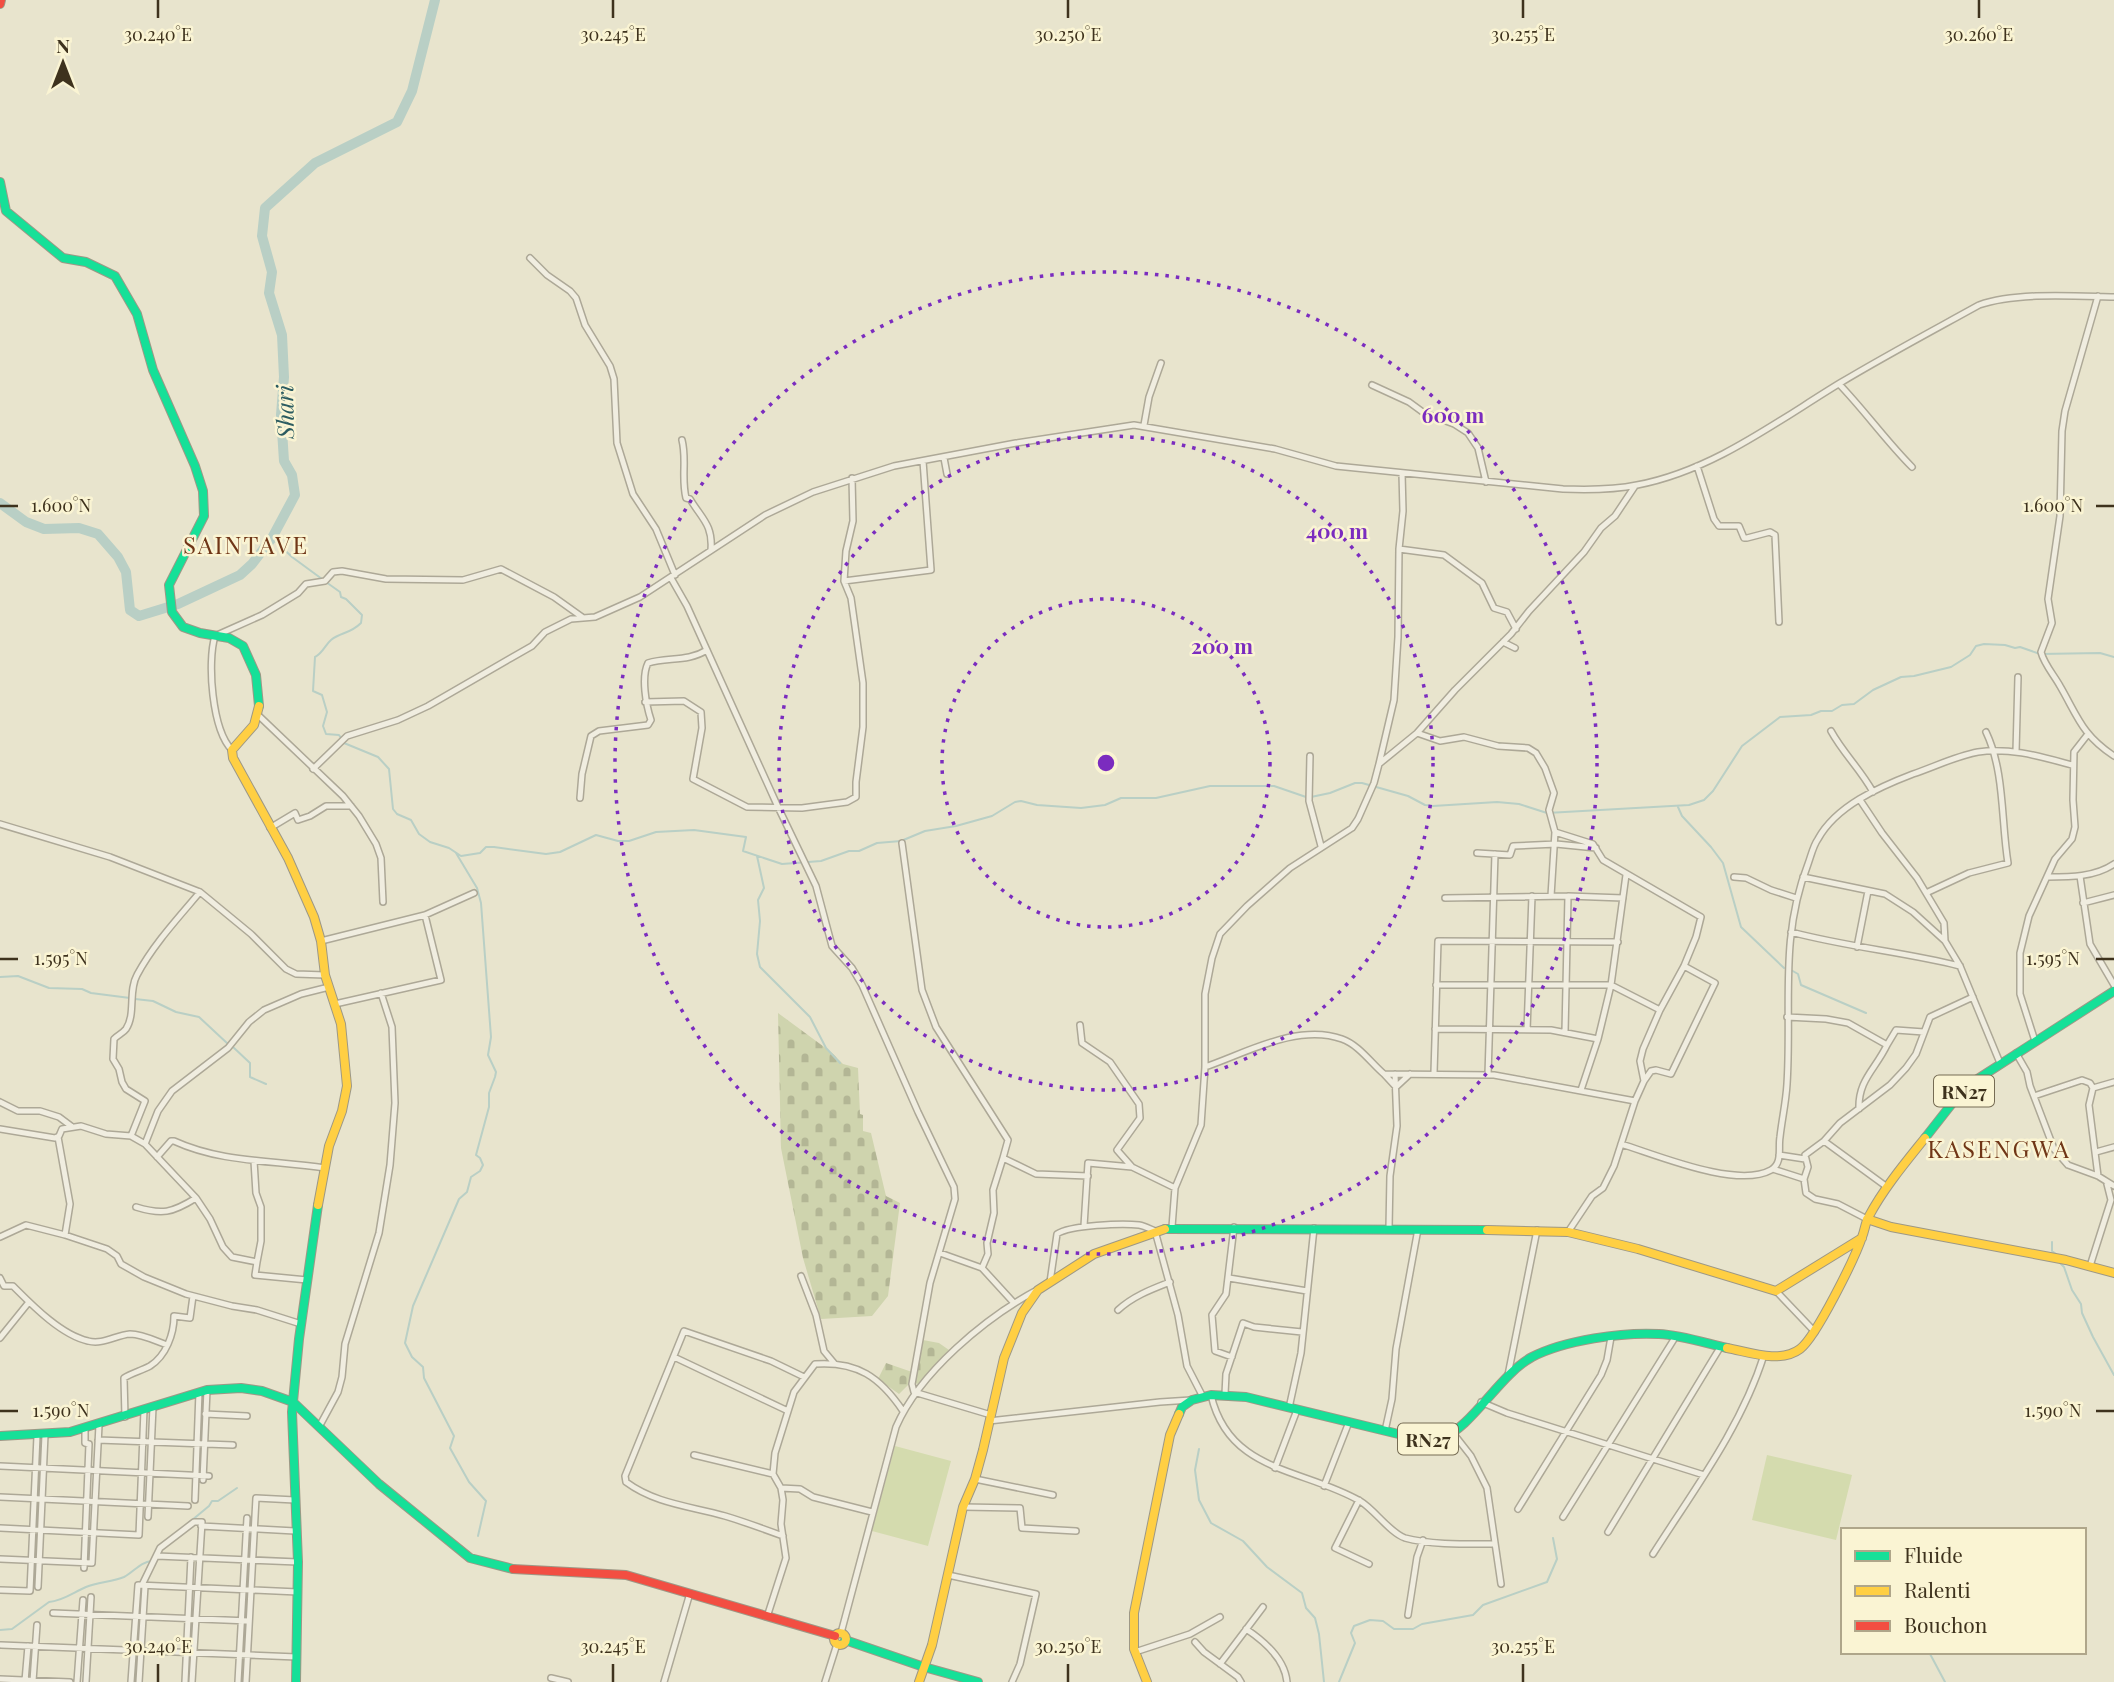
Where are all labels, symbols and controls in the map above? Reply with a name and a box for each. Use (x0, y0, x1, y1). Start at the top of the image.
text: 30.240°E (124, 22, 192, 46)
text: 30.245°E (580, 22, 646, 46)
text: 30.250°E (1035, 22, 1101, 46)
text: 30.255°E (1491, 22, 1555, 46)
text: 30.260°E (1945, 22, 2013, 46)
north arrow (28, 28, 98, 98)
text: N (56, 32, 70, 58)
water label: Shari (268, 384, 300, 440)
text: 600 m (1422, 400, 1484, 428)
text: 1.600°N (31, 493, 91, 517)
text: 1.600°N (2023, 493, 2083, 517)
text: 400 m (1306, 516, 1368, 544)
district label: SAINTAVE (183, 528, 309, 560)
text: 200 m (1191, 631, 1253, 659)
centre of rings (1094, 751, 1118, 775)
text: 1.595°N (34, 946, 88, 970)
text: 1.595°N (2026, 946, 2080, 970)
road number: RN27 (1934, 1076, 1994, 1106)
district label: KASENGWA (1927, 1132, 2071, 1164)
text: 1.590°N (33, 1398, 90, 1422)
text: 1.590°N (2025, 1398, 2082, 1422)
road number: RN27 (1398, 1424, 1458, 1455)
legend (1841, 1528, 2086, 1654)
text: Fluide (1904, 1540, 1963, 1568)
text: Ralenti (1904, 1575, 1971, 1603)
text: Bouchon (1904, 1610, 1988, 1638)
text: 30.240°E (124, 1634, 192, 1658)
text: 30.245°E (580, 1634, 646, 1658)
text: 30.250°E (1035, 1634, 1101, 1658)
text: 30.255°E (1491, 1634, 1555, 1658)

